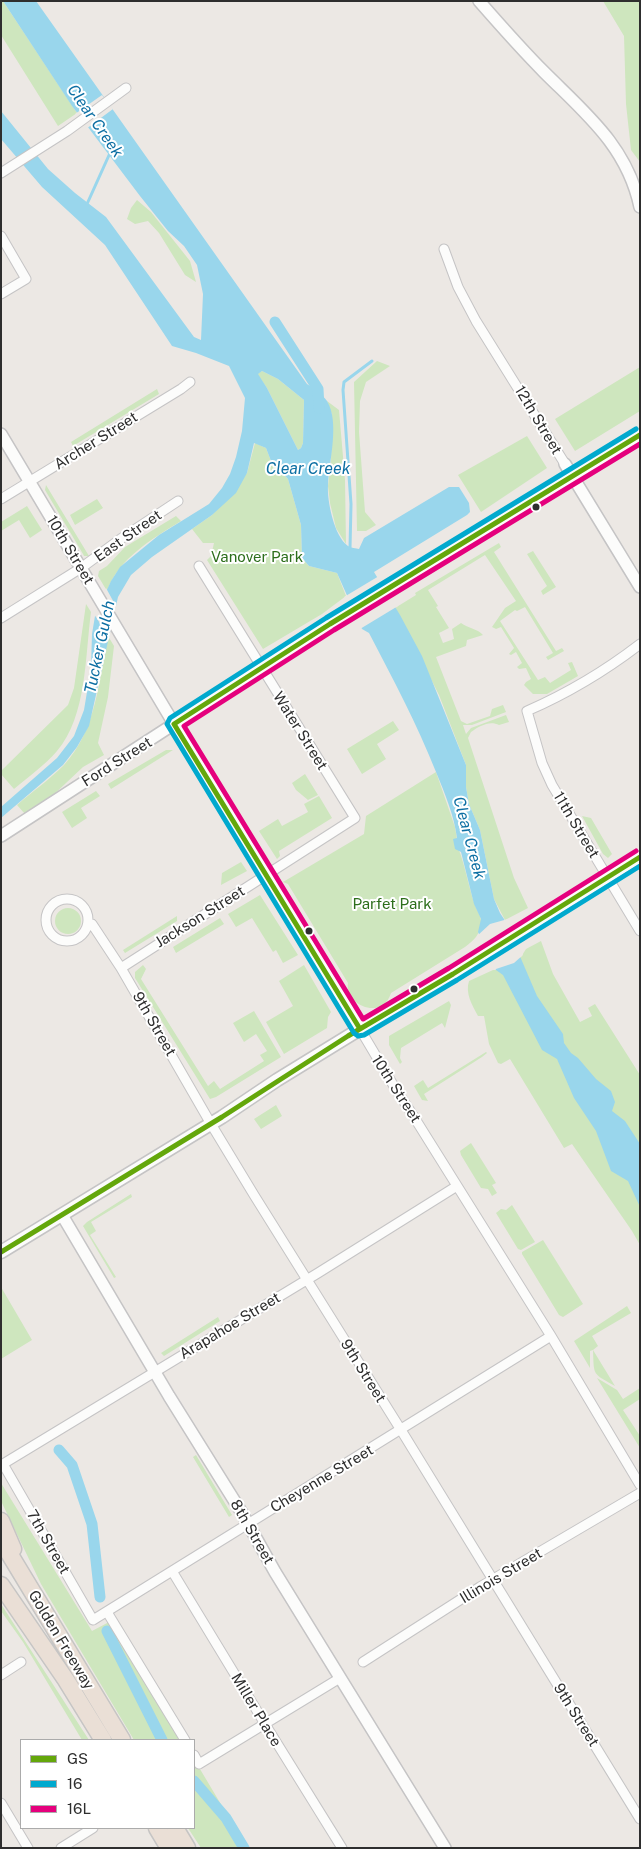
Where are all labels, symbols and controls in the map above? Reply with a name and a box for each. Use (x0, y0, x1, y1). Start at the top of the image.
water label: Clear Creek (63, 81, 127, 161)
street label: 12th Street (510, 382, 566, 458)
street label: Archer Street (51, 408, 141, 474)
water label: Clear Creek (266, 459, 350, 479)
unlabelled marker (531, 502, 541, 512)
street label: East Street (91, 506, 165, 566)
street label: 10th Street (42, 512, 98, 588)
park label: Vanover Park (211, 548, 303, 566)
water label: Tucker Gulch (81, 599, 119, 695)
street label: Water Street (269, 688, 331, 774)
street label: Ford Street (79, 733, 155, 791)
street label: 11th Street (549, 789, 603, 861)
water label: Clear Creek (449, 795, 489, 881)
street label: Jackson Street (152, 882, 248, 952)
park label: Parfet Park (352, 895, 432, 913)
unlabelled marker (304, 926, 314, 936)
unlabelled marker (409, 984, 419, 994)
street label: 9th Street (128, 989, 180, 1059)
street label: 10th Street (367, 1052, 425, 1126)
street label: Arapahoe Street (176, 1289, 284, 1363)
street label: 9th Street (336, 1336, 390, 1406)
street label: Cheyenne Street (267, 1441, 377, 1517)
street label: 8th Street (226, 1496, 278, 1568)
street label: 7th Street (22, 1507, 74, 1577)
street label: Illinois Street (457, 1544, 545, 1608)
street label: Golden Freeway (24, 1587, 98, 1693)
street label: Miller Place (227, 1670, 285, 1750)
street label: 9th Street (549, 1680, 603, 1750)
legend (20, 1739, 195, 1829)
text: GS (67, 1750, 88, 1767)
text: 16 (67, 1775, 82, 1792)
text: 16L (67, 1800, 91, 1817)

